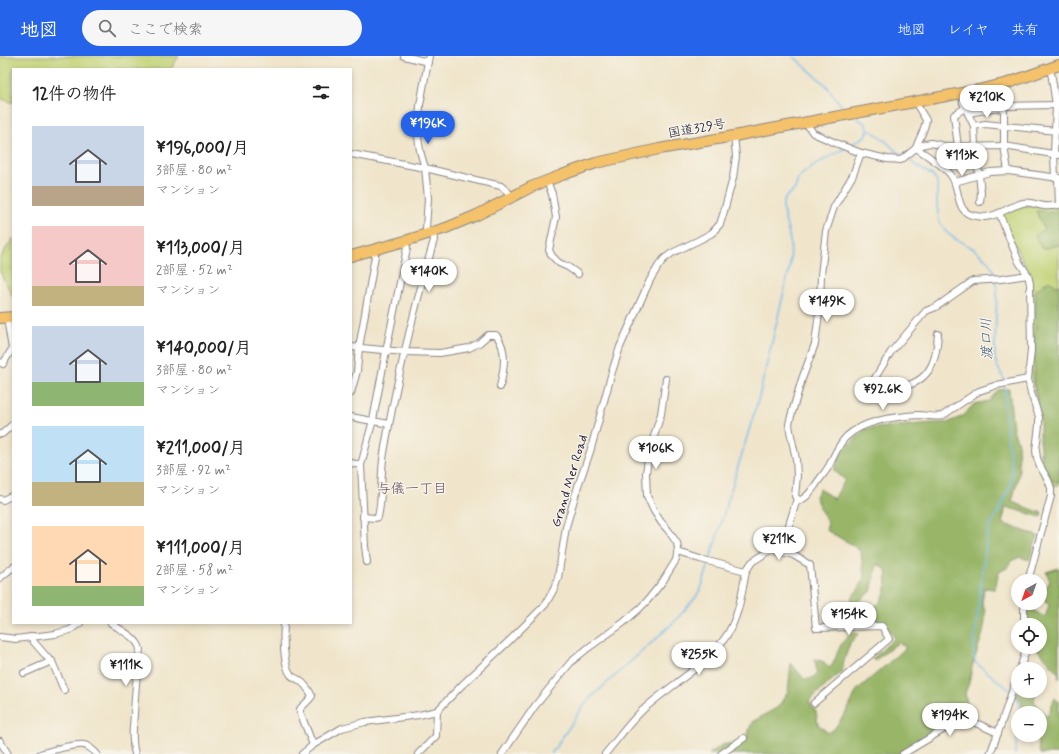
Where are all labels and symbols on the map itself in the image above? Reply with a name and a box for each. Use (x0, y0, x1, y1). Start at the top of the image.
pin: ¥210K (959, 85, 1015, 119)
pin: ¥196K (400, 111, 456, 145)
street label: 国道329号 (667, 116, 727, 142)
pin: ¥113K (934, 143, 990, 177)
pin: ¥140K (401, 259, 457, 293)
pin: ¥149K (799, 289, 855, 323)
water label: 渡口川 (977, 318, 997, 360)
pin: ¥92.6K (850, 377, 916, 411)
street label: Grand Mer Road (548, 433, 592, 529)
pin: ¥106K (628, 436, 684, 470)
district label: 与儀一丁目 (377, 480, 447, 498)
pin: ¥211K (751, 527, 807, 561)
north arrow (1011, 574, 1047, 610)
pin: ¥154K (821, 602, 877, 636)
pin: ¥255K (671, 642, 727, 676)
pin: ¥111K (98, 653, 154, 687)
pin: ¥194K (922, 703, 978, 737)

